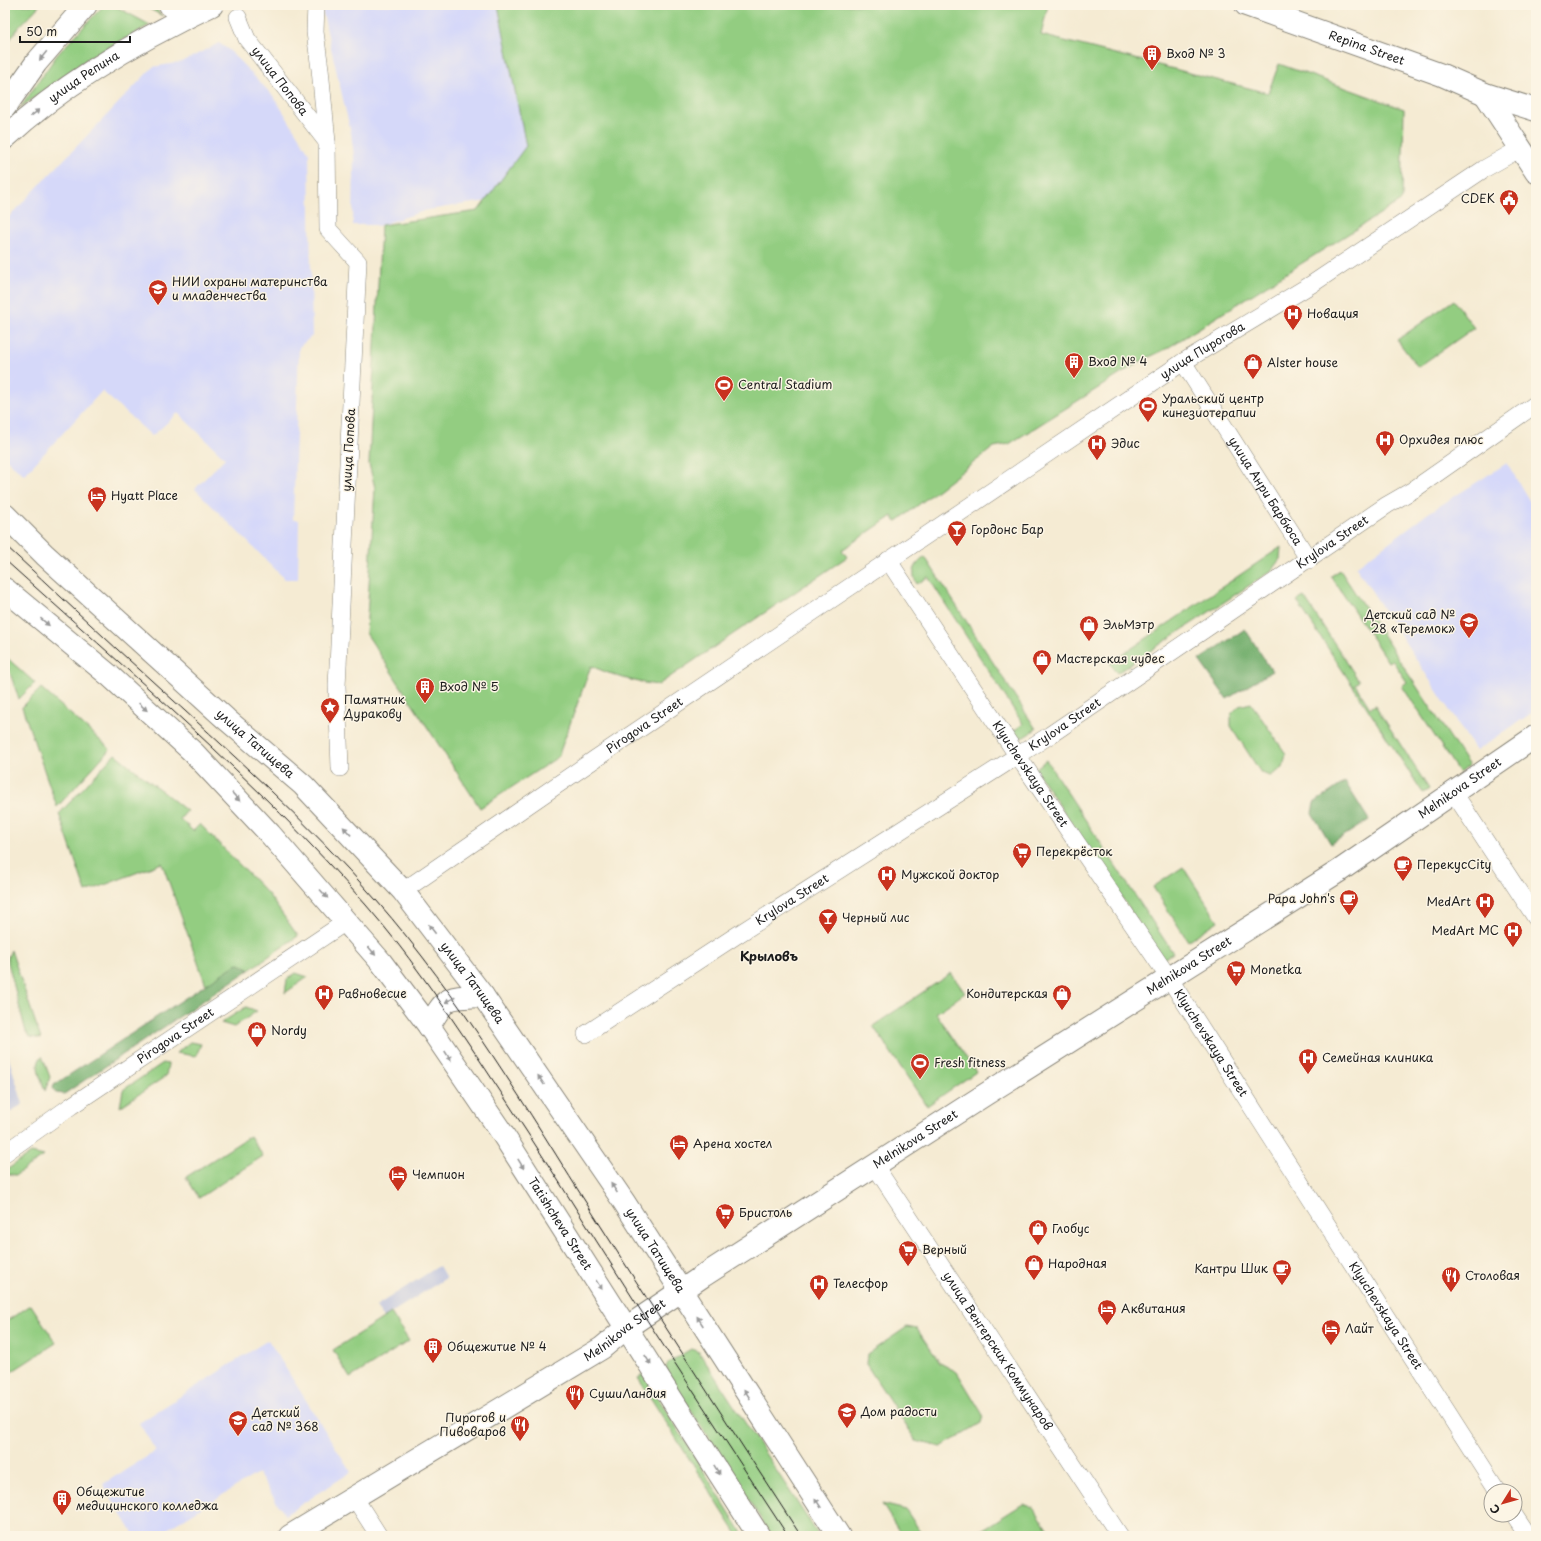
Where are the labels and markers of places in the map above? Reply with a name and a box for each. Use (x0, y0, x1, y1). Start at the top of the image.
building icon: Вход № 3 (1141, 43, 1163, 71)
place label: Вход № 3 (1166, 44, 1225, 62)
public building icon: CDEK (1498, 188, 1520, 216)
place label: CDEK (1461, 189, 1495, 207)
place label: НИИ охраны материнства и младенчества (172, 272, 328, 304)
school or university icon: НИИ охраны материнства и младенчества (147, 278, 169, 306)
hospital icon: Новация (1282, 303, 1304, 331)
place label: Новация (1307, 304, 1359, 322)
building icon: Вход № 4 (1063, 351, 1085, 379)
place label: Вход № 4 (1088, 352, 1147, 370)
shop icon: Alster house (1242, 352, 1264, 380)
place label: Alster house (1267, 353, 1339, 371)
sports icon: Central Stadium (713, 374, 735, 402)
place label: Central Stadium (738, 375, 832, 393)
place label: Уральский центр кинезиотерапии (1162, 389, 1264, 421)
sports icon: Уральский центр кинезиотерапии (1137, 395, 1159, 423)
hospital icon: Орхидея плюс (1374, 429, 1396, 457)
place label: Орхидея плюс (1399, 430, 1483, 448)
hospital icon: Эдис (1086, 433, 1108, 461)
place label: Эдис (1111, 434, 1140, 452)
hotel icon: Hyatt Place (86, 485, 108, 513)
place label: Hyatt Place (111, 486, 178, 504)
bar icon: Гордонc Бар (946, 519, 968, 547)
place label: Гордонc Бар (971, 520, 1044, 538)
place label: Детский сад № 28 «Теремок» (1364, 605, 1455, 637)
school or university icon: Детский сад № 28 «Теремок» (1458, 611, 1480, 639)
shop icon: ЭльМэтр (1078, 614, 1100, 642)
place label: ЭльМэтр (1103, 615, 1154, 633)
shop icon: Мастерская чудес (1031, 648, 1053, 676)
place label: Мастерская чудес (1056, 649, 1164, 667)
building icon: Вход № 5 (414, 676, 436, 704)
place label: Вход № 5 (439, 677, 498, 695)
place label: Памятник Дуракову (343, 690, 406, 722)
place icon: Памятник Дуракову (319, 696, 341, 724)
supermarket icon: Перекрёсток (1011, 841, 1033, 869)
place label: Перекрёсток (1036, 842, 1113, 860)
cafe icon: ПерекусCity (1392, 854, 1414, 882)
place label: ПерекусCity (1417, 855, 1491, 873)
hospital icon: Мужской доктор (876, 864, 898, 892)
place label: Мужской доктор (901, 865, 999, 883)
cafe icon: Papa John's (1338, 888, 1360, 916)
place label: Papa John's (1268, 889, 1336, 907)
hospital icon: MedArt (1474, 891, 1496, 919)
place label: MedArt (1426, 892, 1471, 910)
bar icon: Черный лис (817, 907, 839, 935)
place label: Черный лис (842, 908, 910, 926)
hospital icon: MedArt MC (1502, 920, 1524, 948)
place label: MedArt MC (1431, 921, 1499, 939)
supermarket icon: Monetka (1225, 959, 1247, 987)
place label: Monetka (1250, 960, 1302, 978)
hospital icon: Равновесие (313, 983, 335, 1011)
shop icon: Кондитерская (1051, 983, 1073, 1011)
place label: Равновесие (338, 984, 407, 1002)
place label: Кондитерская (966, 984, 1048, 1002)
shop icon: Nordy (246, 1020, 268, 1048)
place label: Nordy (271, 1021, 307, 1039)
hospital icon: Семейная клиника (1297, 1047, 1319, 1075)
place label: Семейная клиника (1322, 1048, 1434, 1066)
sports icon: Fresh fitness (909, 1052, 931, 1080)
place label: Fresh fitness (934, 1053, 1006, 1071)
hotel icon: Арена хостел (668, 1133, 690, 1161)
place label: Арена хостел (693, 1134, 772, 1152)
hotel icon: Чемпион (387, 1164, 409, 1192)
place label: Чемпион (412, 1165, 465, 1183)
supermarket icon: Бристоль (714, 1202, 736, 1230)
place label: Бристоль (739, 1203, 792, 1221)
shop icon: Глобус (1027, 1218, 1049, 1246)
place label: Глобус (1052, 1219, 1090, 1237)
supermarket icon: Верный (897, 1239, 919, 1267)
place label: Верный (922, 1240, 967, 1258)
shop icon: Народная (1023, 1253, 1045, 1281)
place label: Народная (1048, 1254, 1107, 1272)
cafe icon: Кантри Шик (1271, 1258, 1293, 1286)
place label: Кантри Шик (1194, 1259, 1269, 1277)
restaurant icon: Столовая (1440, 1265, 1462, 1293)
place label: Столовая (1465, 1266, 1520, 1284)
hospital icon: Телесфор (808, 1273, 830, 1301)
place label: Телесфор (833, 1274, 888, 1292)
hotel icon: Аквитания (1096, 1298, 1118, 1326)
place label: Аквитания (1121, 1299, 1186, 1317)
hotel icon: Лайт (1320, 1318, 1342, 1346)
place label: Лайт (1345, 1319, 1374, 1337)
building icon: Общежитие № 4 (422, 1336, 444, 1364)
place label: Общежитие № 4 (447, 1337, 547, 1355)
restaurant icon: СушиЛандия (564, 1383, 586, 1411)
place label: СушиЛандия (589, 1384, 667, 1402)
school or university icon: Дом радости (836, 1401, 858, 1429)
place label: Дом радости (860, 1402, 937, 1420)
place label: Детский сад № 368 (251, 1403, 319, 1435)
place label: Пирогов и Пивоваров (440, 1408, 506, 1440)
school or university icon: Детский сад № 368 (227, 1409, 249, 1437)
restaurant icon: Пирогов и Пивоваров (509, 1414, 531, 1442)
place label: Общежитие медицинского колледжа (76, 1482, 219, 1514)
building icon: Общежитие медицинского колледжа (51, 1488, 73, 1516)

